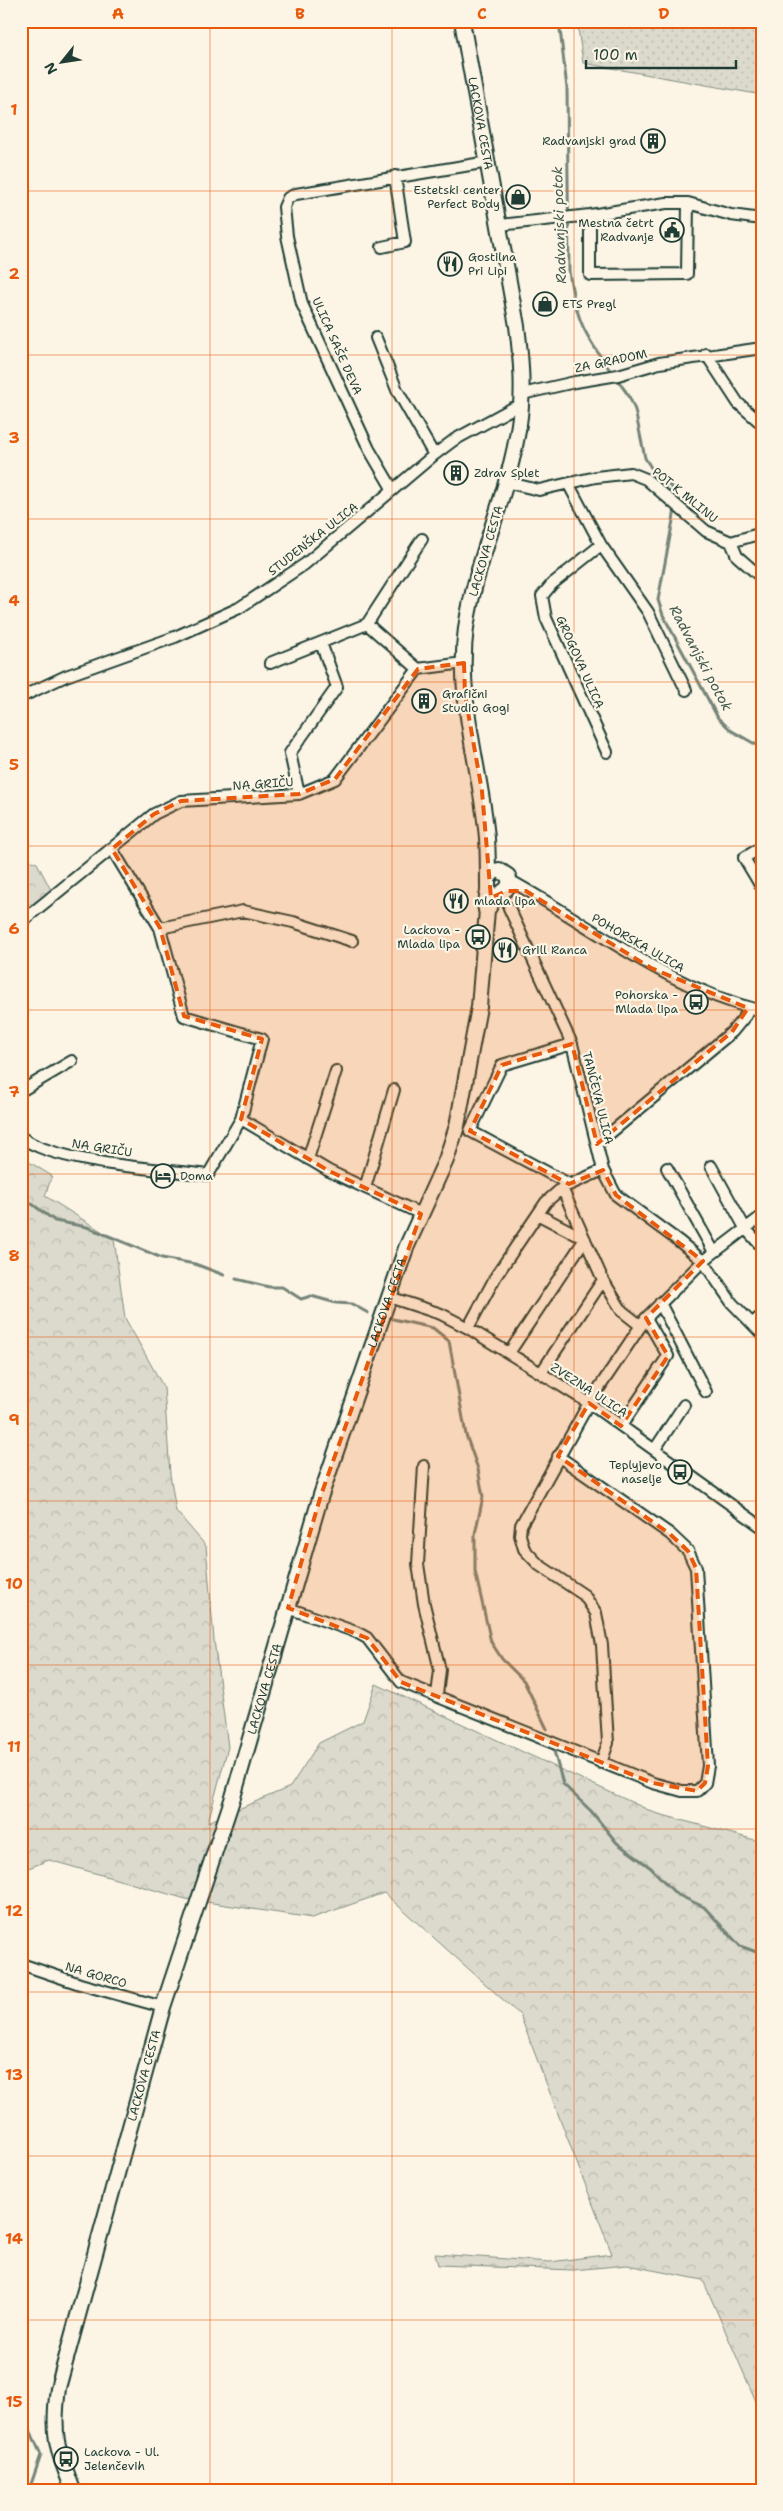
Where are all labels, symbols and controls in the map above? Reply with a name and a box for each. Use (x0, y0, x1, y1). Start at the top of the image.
text: A (112, 3, 124, 24)
text: B (295, 3, 305, 24)
text: C (477, 3, 487, 24)
text: D (658, 3, 670, 24)
north arrow (38, 38, 88, 88)
scale bar (586, 38, 736, 70)
text: 100 m (593, 45, 638, 65)
text: N (40, 59, 61, 78)
street label: LACKOVA CESTA (464, 76, 497, 171)
text: 1 (10, 99, 18, 120)
building icon: Radvanjski grad (640, 128, 666, 154)
place label: Radvanjski grad (542, 133, 636, 149)
water label: Radvanjski potok (548, 166, 570, 284)
place label: Estetski center Perfect Body (413, 182, 500, 212)
shop icon: Estetski center Perfect Body (505, 184, 531, 210)
place label: Mestna četrt Radvanje (578, 215, 654, 245)
public building icon: Mestna četrt Radvanje (659, 217, 685, 243)
place label: Gostilna Pri Lipi (468, 249, 517, 279)
restaurant icon: Gostilna Pri Lipi (437, 251, 463, 277)
text: 2 (8, 263, 20, 284)
shop icon: ETS Pregl (532, 291, 558, 317)
street label: ULICA SAŠE DEVA (308, 295, 366, 398)
place label: ETS Pregl (562, 296, 616, 312)
street label: ZA GRADOM (573, 345, 649, 376)
text: 3 (8, 427, 20, 448)
building icon: Zdrav Splet (443, 460, 469, 486)
street label: POT K MLINU (649, 464, 721, 526)
place label: Zdrav Splet (474, 465, 539, 481)
street label: STUDENŠKA ULICA (265, 499, 362, 579)
street label: LACKOVA CESTA (465, 503, 507, 598)
text: 4 (8, 590, 20, 611)
water label: Radvanjski potok (665, 602, 737, 714)
street label: GROGOVA ULICA (552, 613, 608, 711)
place label: Grafični Studio Gogi (442, 686, 510, 716)
building icon: Grafični Studio Gogi (411, 688, 437, 714)
text: 5 (9, 754, 19, 775)
street label: NA GRIČU (232, 774, 294, 794)
restaurant icon: mlada lipa (443, 888, 469, 914)
place label: mlada lipa (474, 893, 536, 909)
street label: POHORSKA ULICA (589, 910, 688, 976)
text: 6 (8, 918, 20, 939)
place label: Lackova - Mlada lipa (397, 922, 461, 952)
bus stop icon: Lackova - Mlada lipa (465, 924, 491, 950)
restaurant icon: Grill Ranca (492, 937, 518, 963)
place label: Grill Ranca (522, 942, 588, 958)
place label: Pohorska - Mlada lipa (615, 987, 679, 1017)
bus stop icon: Pohorska - Mlada lipa (683, 989, 709, 1015)
street label: TANČEVA ULICA (579, 1050, 617, 1146)
text: 7 (8, 1081, 20, 1102)
street label: NA GRIČU (71, 1135, 133, 1161)
hotel icon: Doma (150, 1163, 176, 1189)
place label: Doma (180, 1168, 213, 1184)
text: 8 (8, 1245, 20, 1266)
street label: LACKOVA CESTA (364, 1256, 410, 1350)
street label: ZVEZNA ULICA (548, 1359, 631, 1421)
text: 9 (8, 1409, 20, 1430)
place label: Teplyjevo naselje (609, 1457, 662, 1487)
bus stop icon: Teplyjevo naselje (667, 1459, 693, 1485)
text: 10 (5, 1573, 23, 1594)
street label: LACKOVA CESTA (244, 1641, 285, 1736)
text: 11 (7, 1736, 21, 1757)
text: 12 (5, 1900, 23, 1921)
street label: NA GORCO (63, 1959, 129, 1991)
street label: LACKOVA CESTA (124, 2028, 164, 2123)
text: 13 (5, 2064, 23, 2085)
text: 14 (5, 2228, 23, 2249)
text: 15 (5, 2391, 23, 2412)
place label: Lackova - Ul. Jelenčevih (84, 2444, 159, 2474)
bus stop icon: Lackova - Ul. Jelenčevih (53, 2446, 79, 2472)

